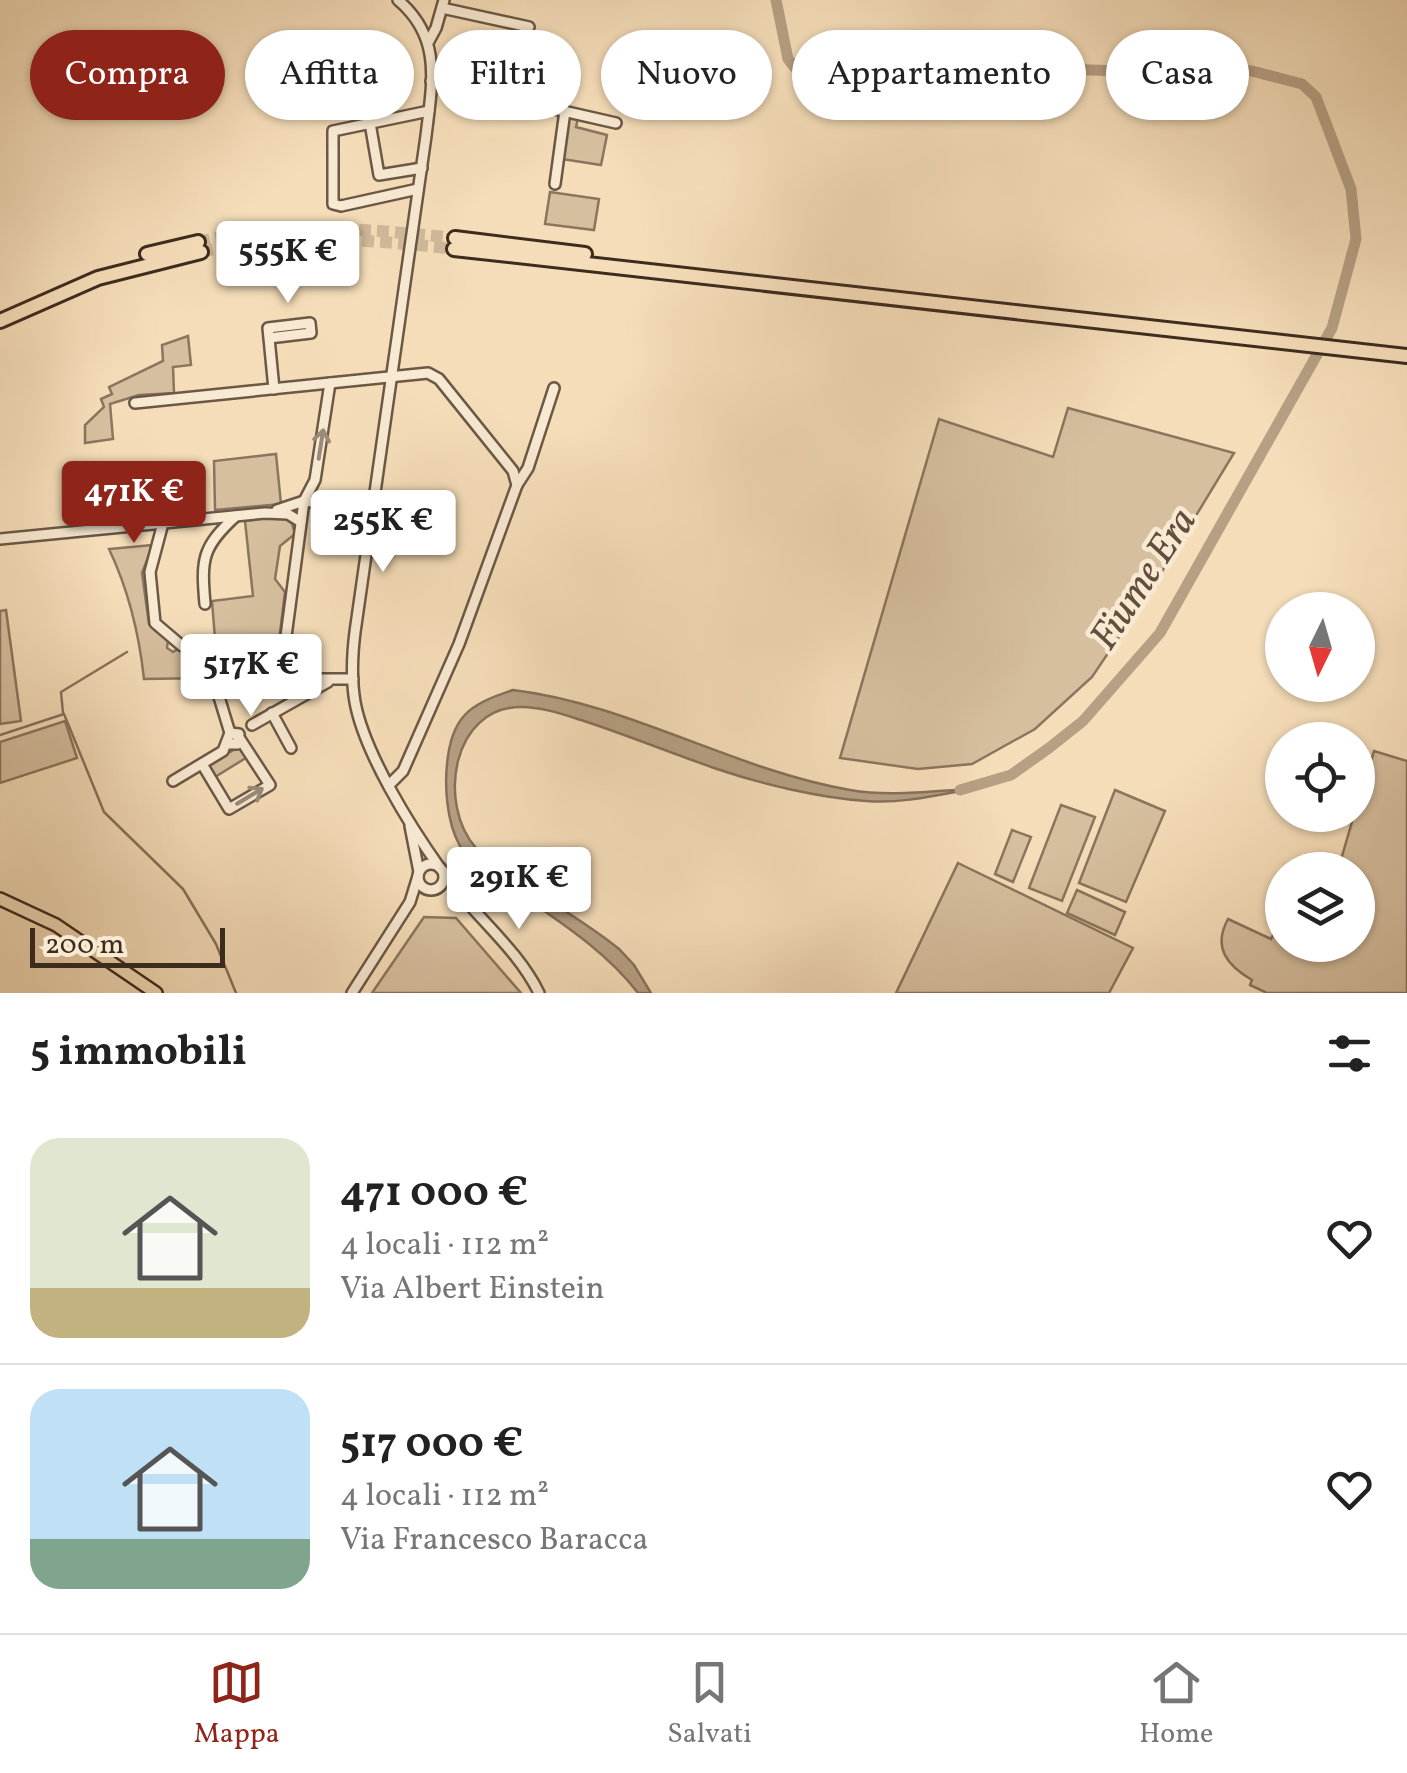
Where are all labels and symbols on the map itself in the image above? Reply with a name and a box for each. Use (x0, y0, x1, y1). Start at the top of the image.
pin: 555K € (207, 221, 369, 306)
one-way arrow (312, 428, 331, 460)
pin: 471K € (53, 461, 215, 546)
pin: 255K € (302, 490, 464, 575)
water label: Fiume Era (1078, 498, 1212, 662)
north arrow (1265, 592, 1375, 702)
pin: 517K € (170, 634, 332, 719)
one-way arrow (235, 786, 264, 806)
pin: 291K € (438, 847, 600, 932)
scale bar (30, 923, 225, 968)

